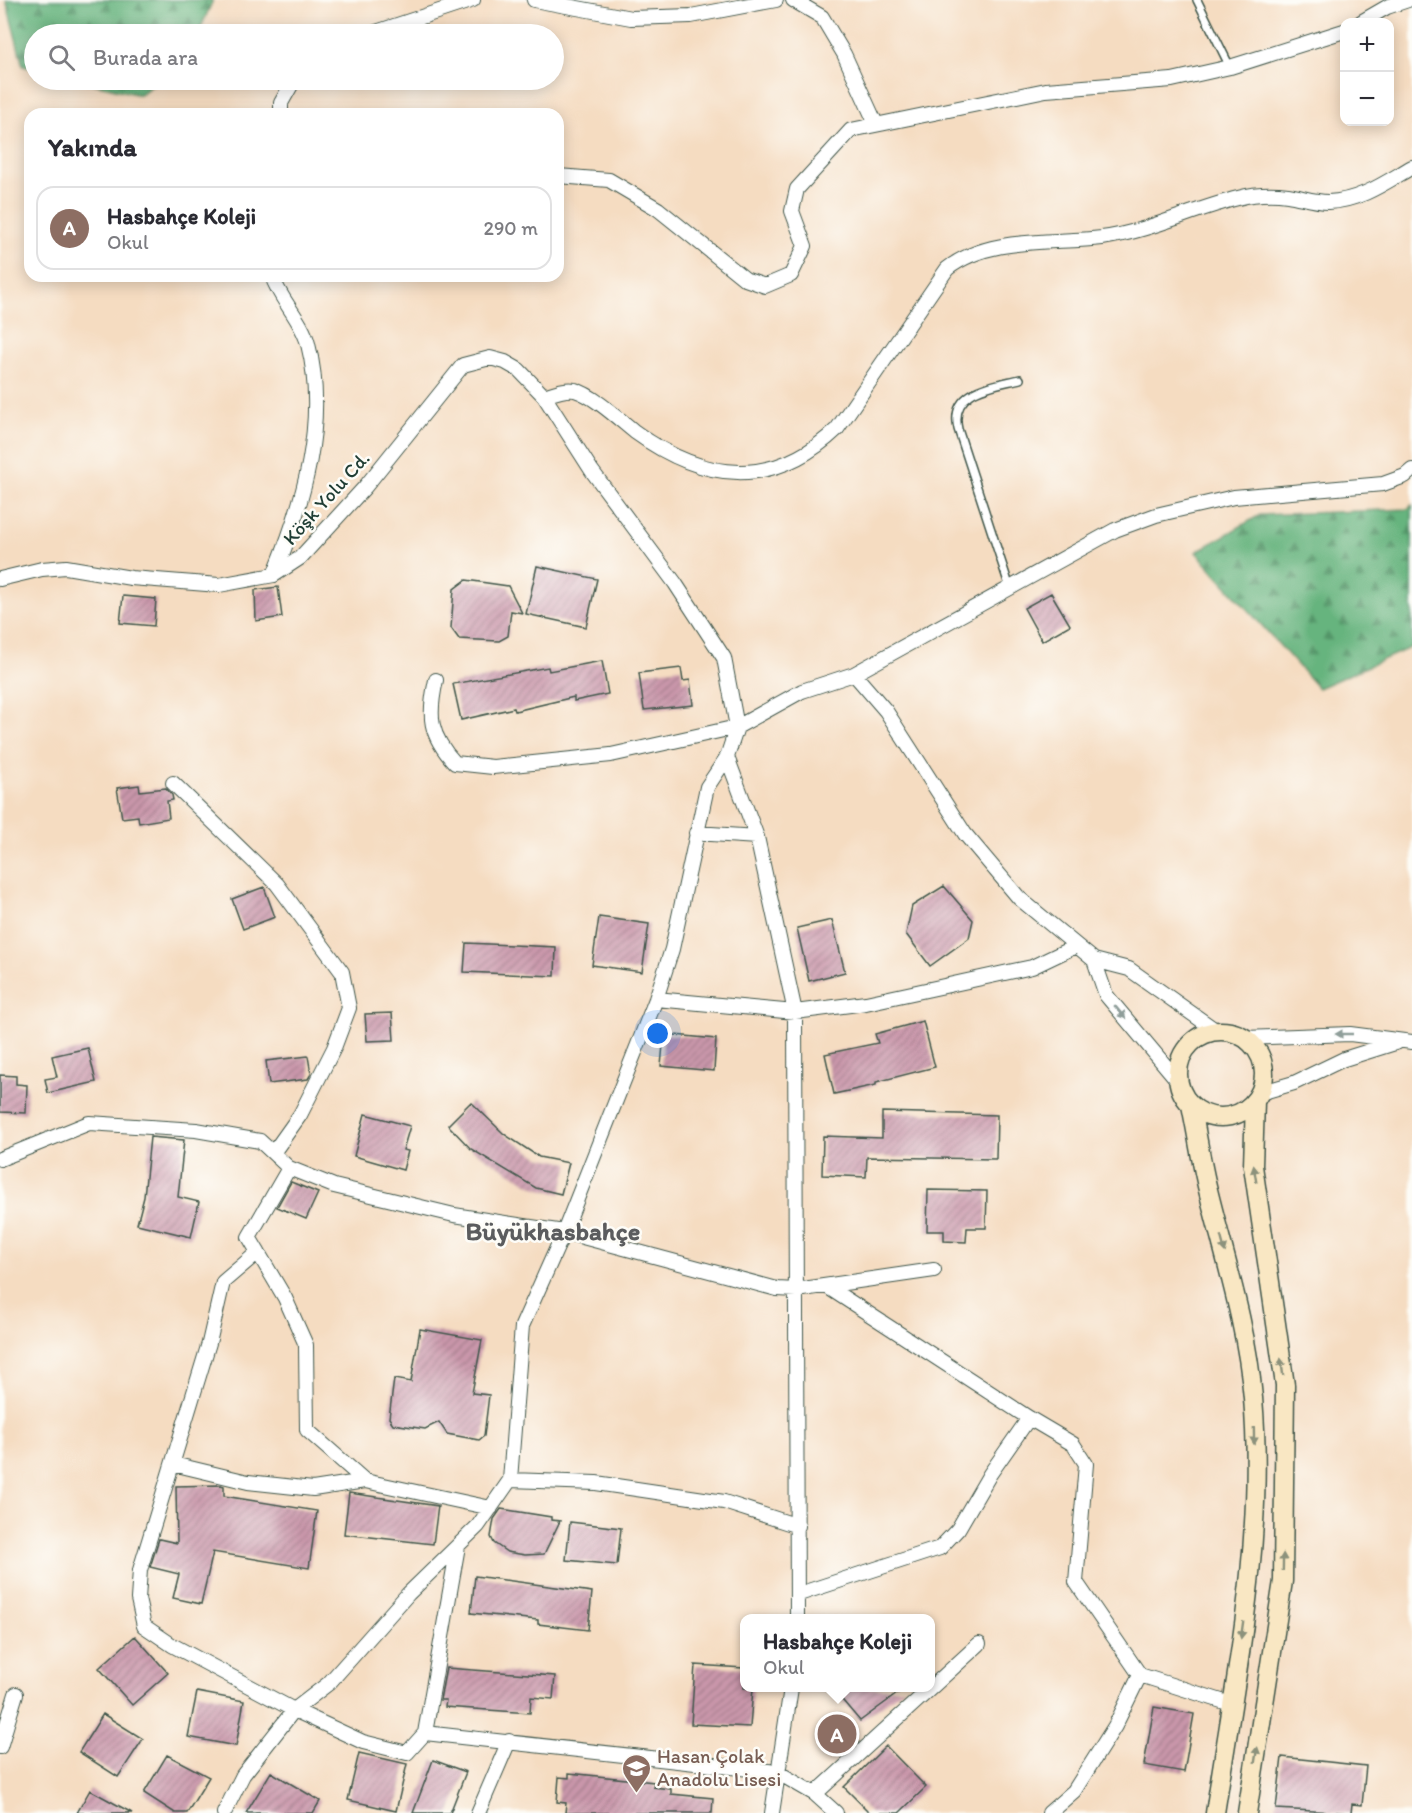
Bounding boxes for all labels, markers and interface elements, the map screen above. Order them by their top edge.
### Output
map controls [1340,18,1394,126]
button: + [1340,18,1394,72]
search box [24,24,564,90]
icon: search [45,41,78,74]
text: Burada ara [93,44,198,71]
button: − [1340,72,1394,126]
text: Yakında [48,131,137,163]
text: Hasbahçe Koleji [107,203,256,230]
text: A [63,216,76,240]
text: 290 m [483,216,538,240]
text: Okul [107,230,149,254]
street label: Köşk Yolu Cd. [278,446,374,550]
one-way arrow [1113,1004,1126,1019]
your location [643,1019,672,1048]
one-way arrow [1335,1029,1354,1039]
one-way arrow [1250,1165,1259,1184]
district label: Büyükhasbahçe [466,1215,640,1247]
one-way arrow [1219,1235,1228,1253]
one-way arrow [1278,1358,1287,1377]
one-way arrow [1249,1426,1259,1445]
one-way arrow [1278,1553,1288,1572]
popup [740,1614,935,1692]
one-way arrow [1238,1621,1247,1640]
text: Hasbahçe Koleji [763,1628,912,1655]
text: Okul [763,1655,804,1679]
pin: A [818,1712,856,1756]
place label: Hasan Çolak Anadolu Lisesi [657,1744,781,1791]
one-way arrow [1251,1746,1260,1765]
school or university icon: Hasan Çolak Anadolu Lisesi [620,1752,652,1794]

